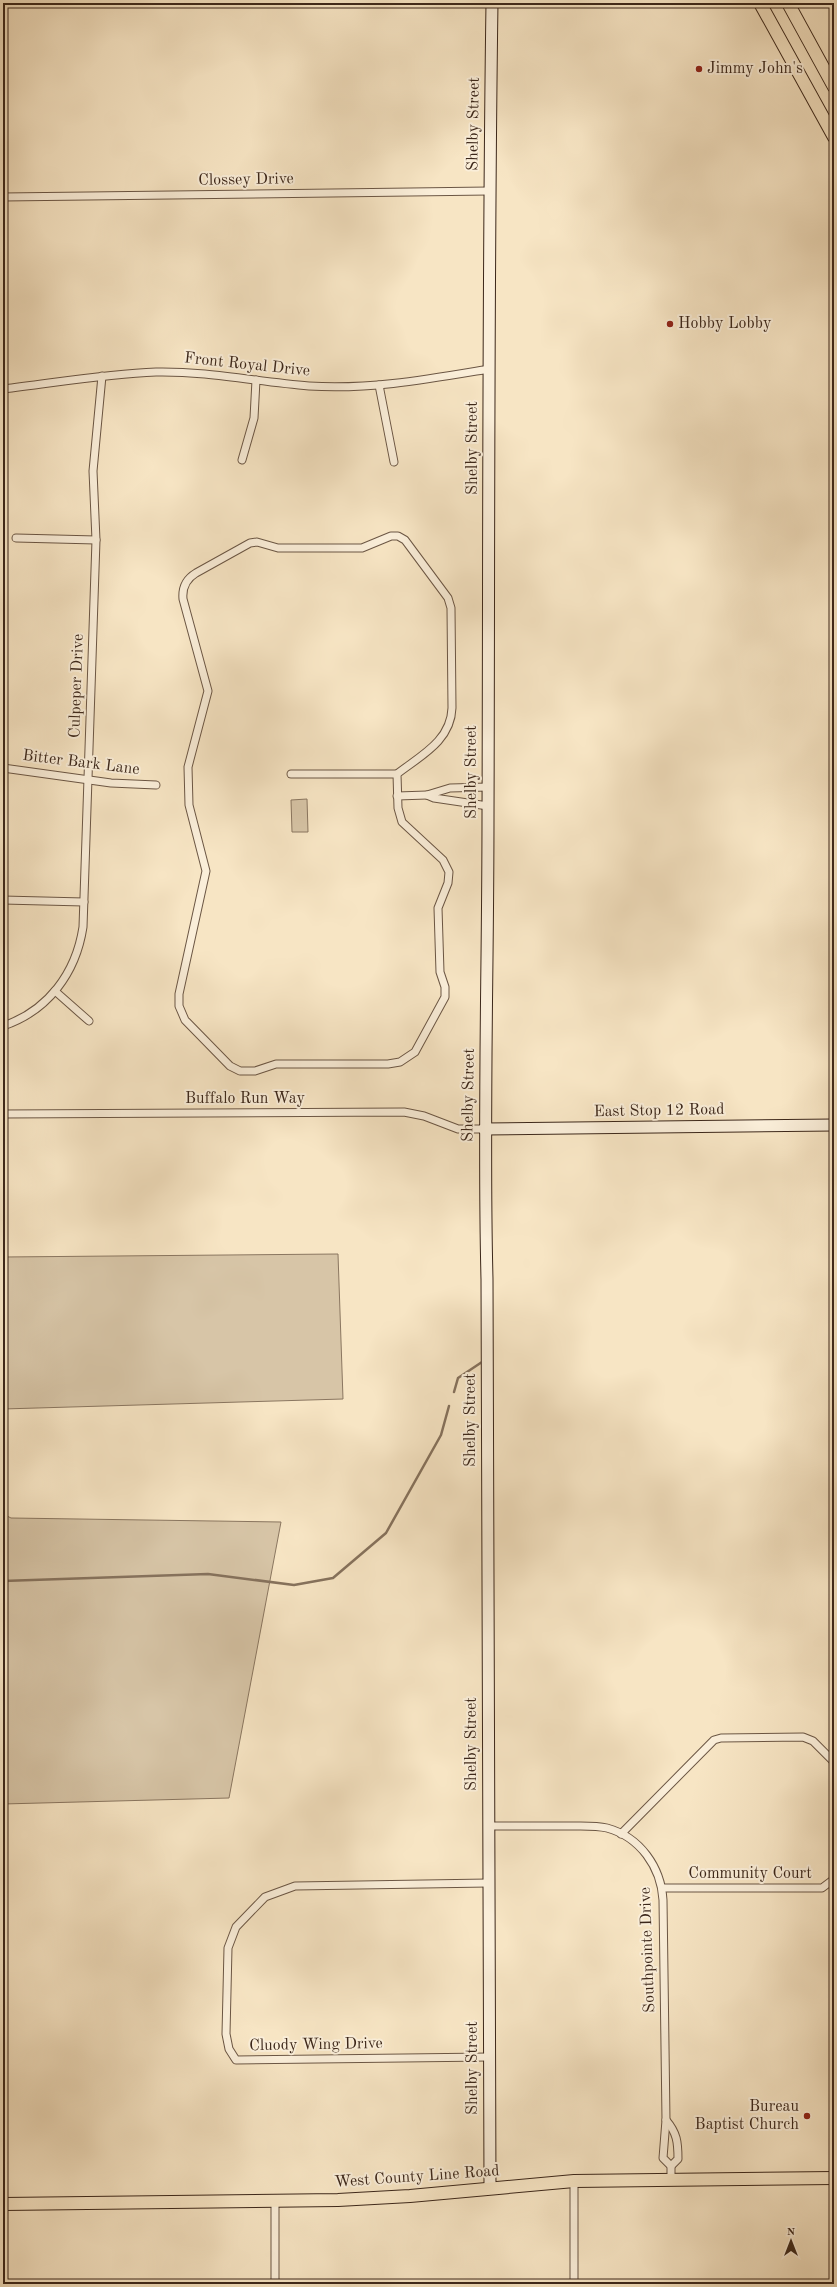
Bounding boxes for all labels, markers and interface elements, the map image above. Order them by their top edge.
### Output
place label: Jimmy John's [707,61,803,77]
marker: Jimmy John's [694,64,704,74]
street label: Shelby Street [465,77,483,171]
street label: Clossey Drive [198,171,294,189]
place label: Hobby Lobby [678,316,772,332]
marker: Hobby Lobby [665,319,675,329]
street label: Front Royal Drive [183,350,311,380]
street label: Shelby Street [465,401,481,495]
street label: Culpeper Drive [67,634,87,738]
street label: Shelby Street [464,725,480,819]
street label: Bitter Bark Lane [22,748,140,778]
street label: Shelby Street [460,1048,478,1142]
street label: Buffalo Run Way [185,1091,305,1107]
street label: East Stop 12 Road [593,1102,725,1120]
street label: Shelby Street [463,1373,479,1467]
street label: Shelby Street [464,1697,480,1791]
street label: Community Court [688,1866,812,1882]
street label: Southpointe Drive [638,1887,658,2013]
street label: Shelby Street [465,2021,481,2115]
street label: Cluody Wing Drive [249,2036,383,2054]
place label: Bureau Baptist Church [695,2099,799,2133]
marker: Bureau Baptist Church [802,2111,812,2121]
street label: West County Line Road [334,2163,500,2191]
north arrow [771,2221,811,2261]
text: N [787,2227,796,2238]

